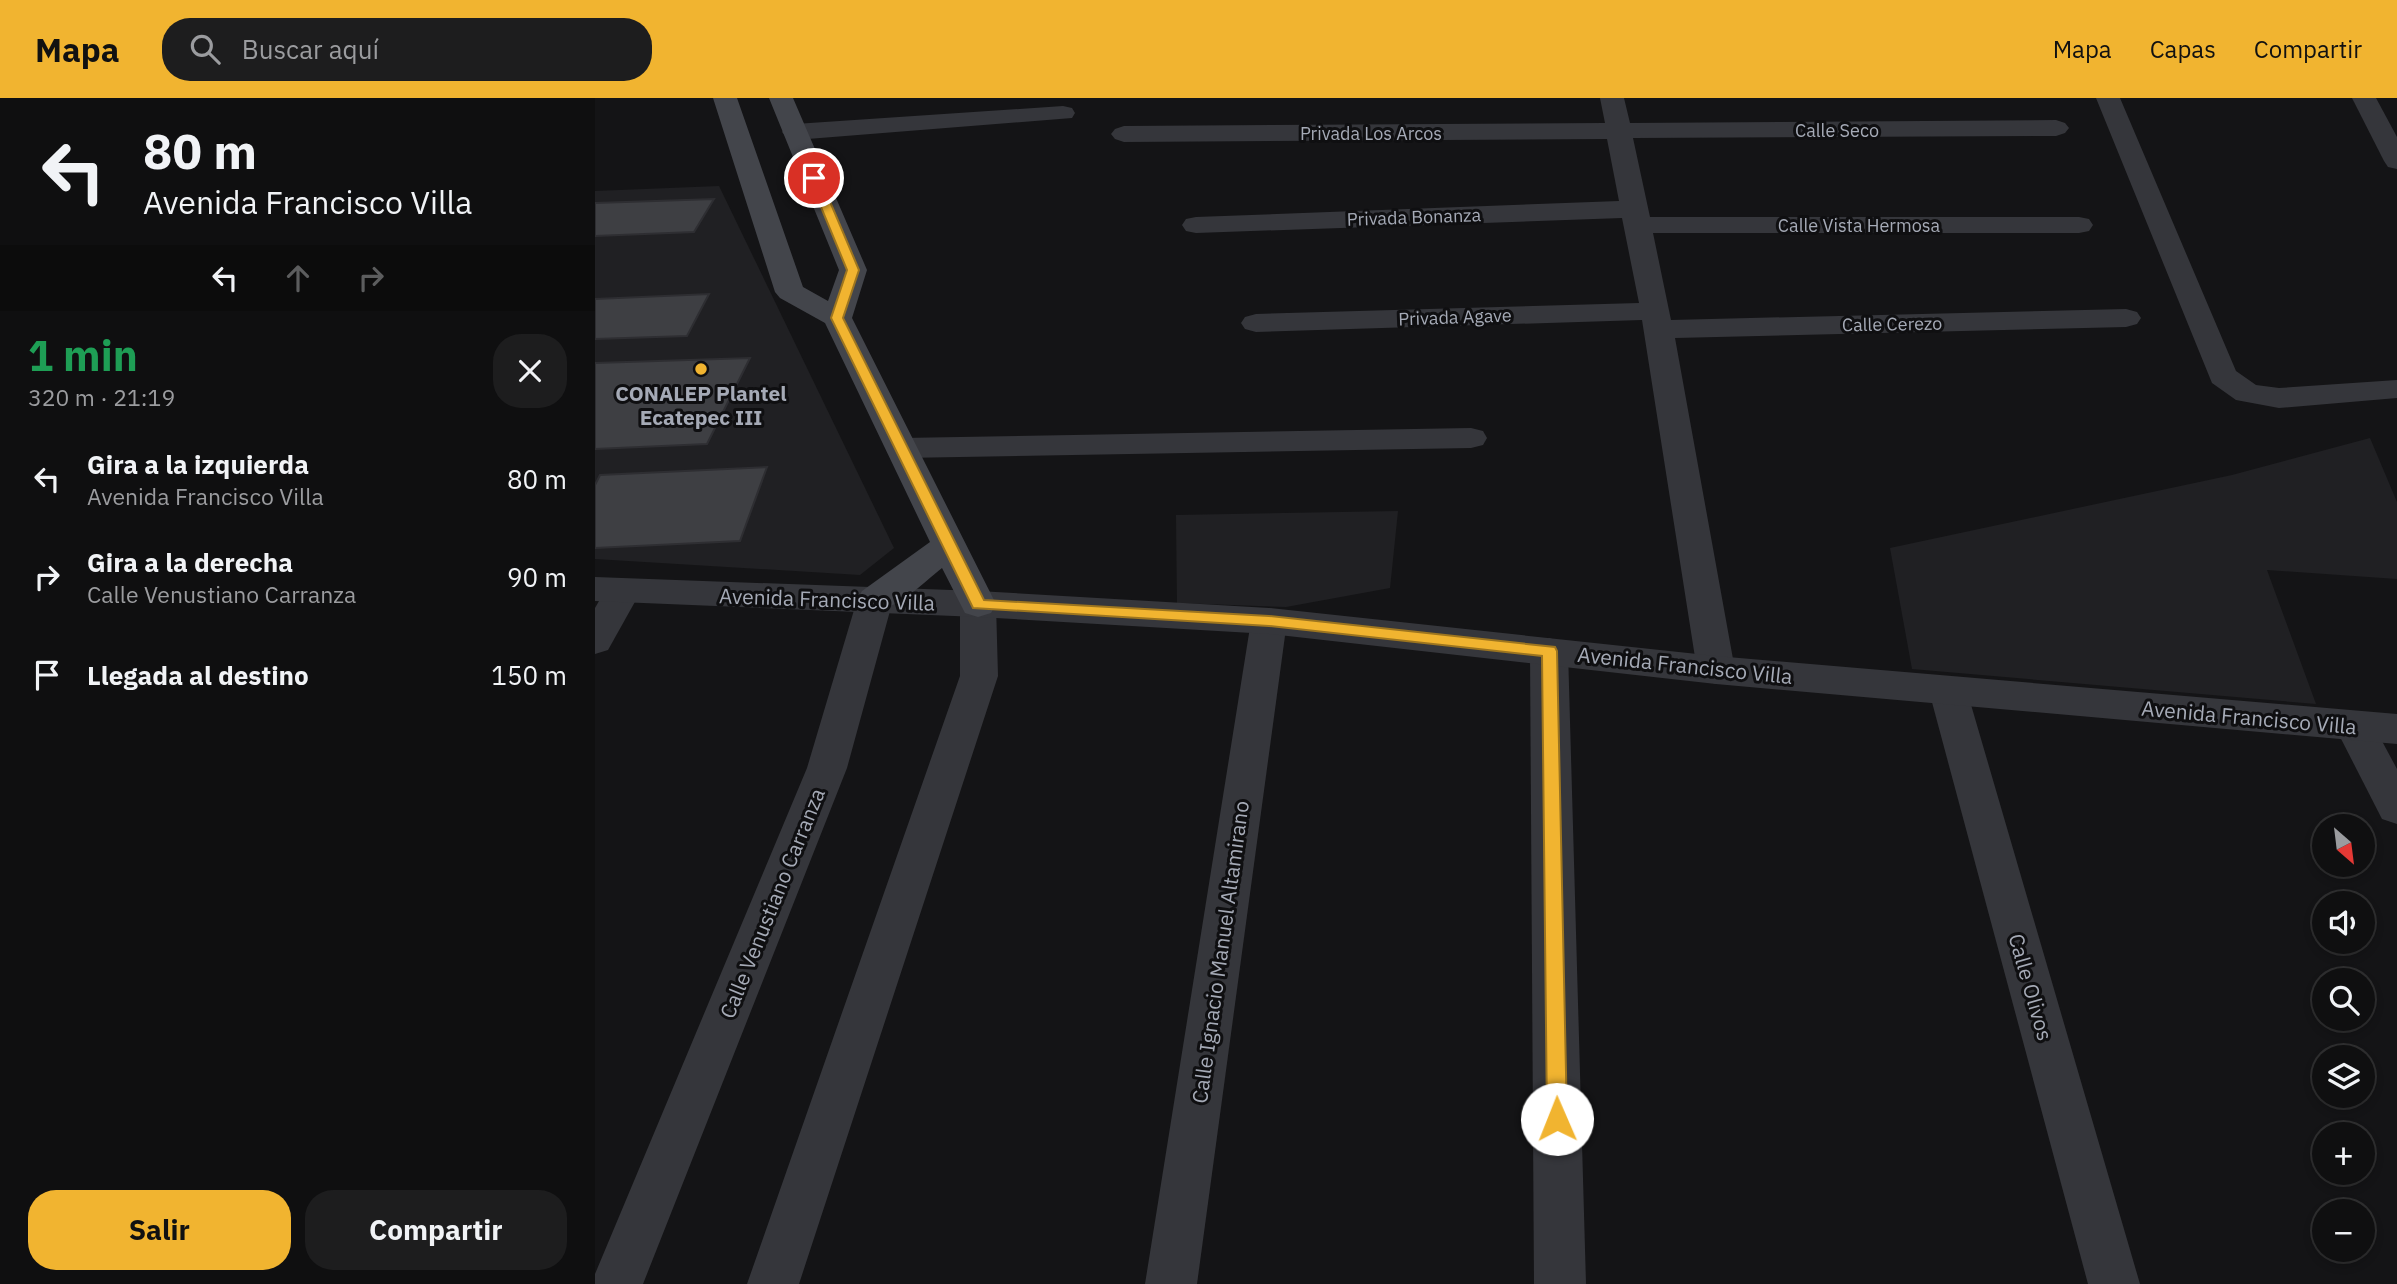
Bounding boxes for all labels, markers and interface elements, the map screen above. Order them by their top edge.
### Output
search box [162,18,652,81]
text: Mapa [35,28,120,71]
icon: search [186,30,224,68]
text: Buscar aquí [242,32,379,66]
text: Mapa [2053,33,2112,65]
text: Capas [2150,33,2216,65]
text: Compartir [2254,33,2362,65]
text: 80 m [143,119,257,182]
street label: Calle Seco [1795,119,1879,142]
street label: Privada Los Arcos [1300,122,1442,145]
icon: left [28,126,119,217]
pin [784,148,844,208]
icon: arrive [795,159,833,197]
text: Avenida Francisco Villa [143,181,472,223]
street label: Privada Bonanza [1346,203,1482,231]
street label: Calle Vista Hermosa [1778,214,1941,237]
icon: left [206,259,244,297]
icon: ahead [279,259,317,297]
icon: right [352,259,390,297]
street label: Privada Agave [1398,304,1512,330]
street label: Calle Cerezo [1842,312,1942,336]
text: 1 min [28,328,138,383]
button: close [493,334,567,408]
marker: CONALEP Plantel Ecatepec III [693,361,709,377]
place label: CONALEP Plantel Ecatepec III [615,379,787,431]
text: 320 m · 21:19 [28,382,175,412]
text: Gira a la izquierda [87,447,309,481]
icon: left [28,460,66,498]
text: 80 m [507,462,567,496]
text: Avenida Francisco Villa [87,481,324,511]
text: Gira a la derecha [87,545,293,579]
icon: right [28,558,66,596]
text: 90 m [507,560,567,594]
text: Calle Venustiano Carranza [87,579,356,609]
street label: Avenida Francisco Villa [719,581,935,617]
street label: Avenida Francisco Villa [1576,640,1794,690]
icon: arrive [28,656,66,694]
text: Llegada al destino [87,658,309,692]
text: 150 m [491,658,567,692]
street label: Avenida Francisco Villa [2140,694,2358,740]
street label: Calle Venustiano Carranza [713,784,831,1022]
street label: Calle Ignacio Manuel Altamirano [1185,799,1255,1105]
north arrow [2312,814,2375,877]
map controls [2312,814,2375,1262]
button: sound [2312,891,2375,954]
street label: Calle Olivos [2002,930,2060,1044]
button: search [2312,968,2375,1031]
button: layers [2312,1045,2375,1108]
position arrow [1520,1082,1594,1156]
button: + [2312,1122,2375,1185]
button: Salir [28,1190,291,1270]
button: Compartir [305,1190,567,1270]
button: − [2312,1199,2375,1262]

